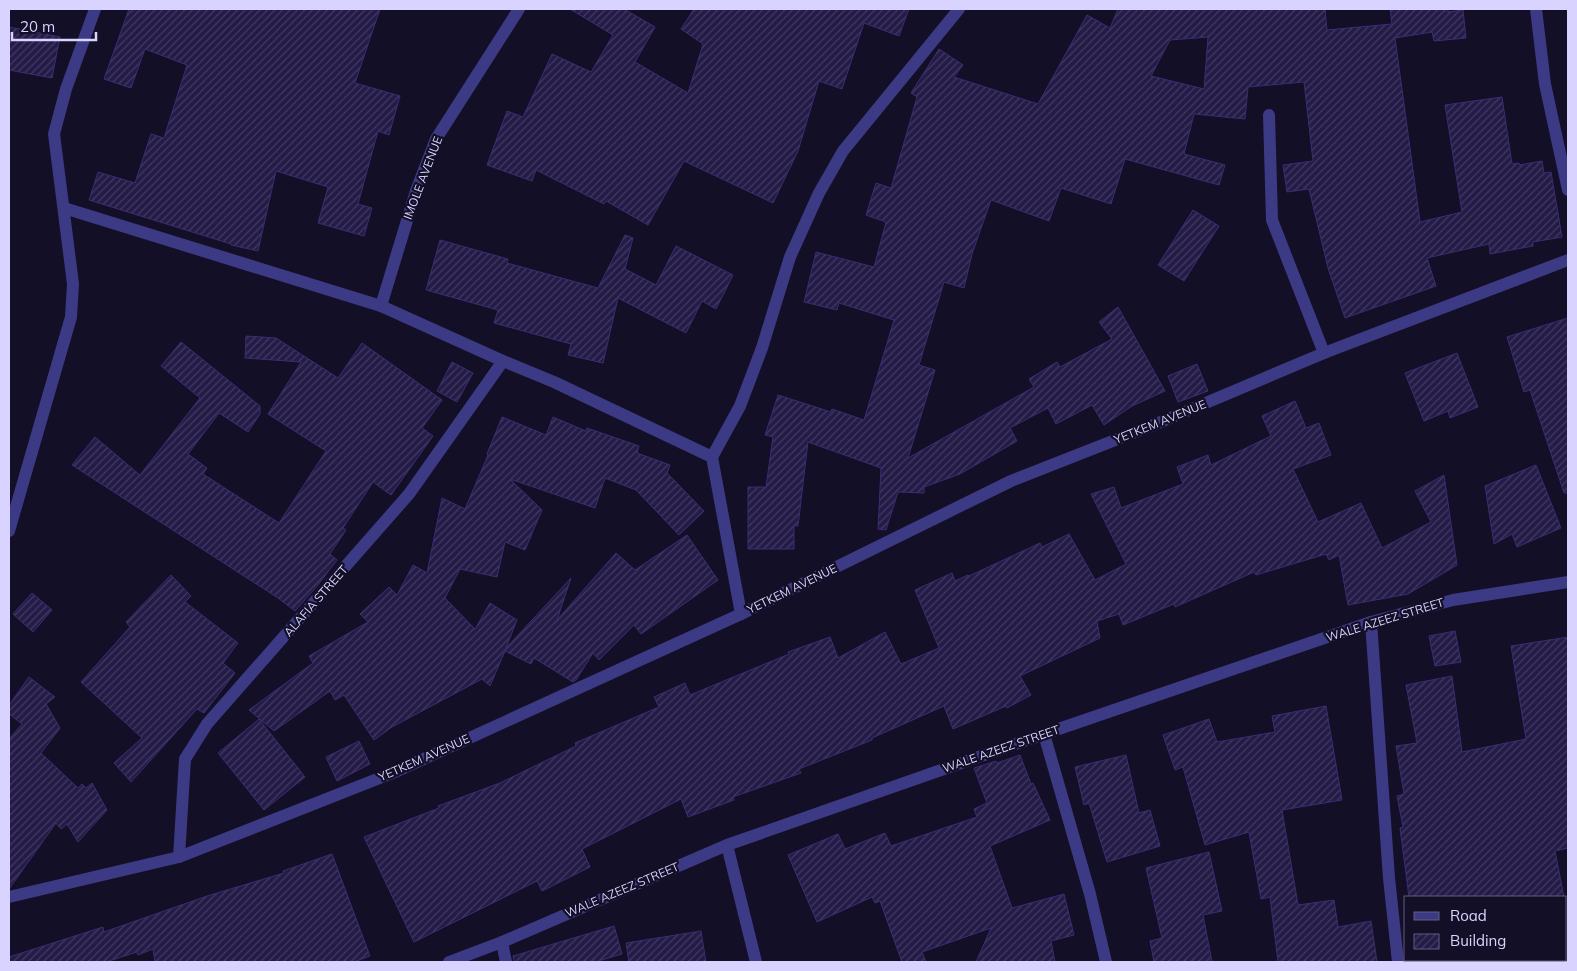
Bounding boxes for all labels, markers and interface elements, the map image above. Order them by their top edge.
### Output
scale bar [12,10,96,42]
text: 20 m [20,17,55,36]
street label: IMOLE AVENUE [400,134,445,221]
street label: YETKEM AVENUE [1111,396,1208,447]
street label: YETKEM AVENUE [744,560,839,617]
street label: ALAFIA STREET [281,561,351,639]
street label: WALE AZEEZ STREET [1324,594,1446,645]
street label: WALE AZEEZ STREET [940,721,1062,776]
street label: YETKEM AVENUE [375,731,472,785]
street label: WALE AZEEZ STREET [562,858,682,920]
legend [1404,896,1567,961]
text: Road [1450,906,1487,925]
text: Building [1450,931,1506,950]

